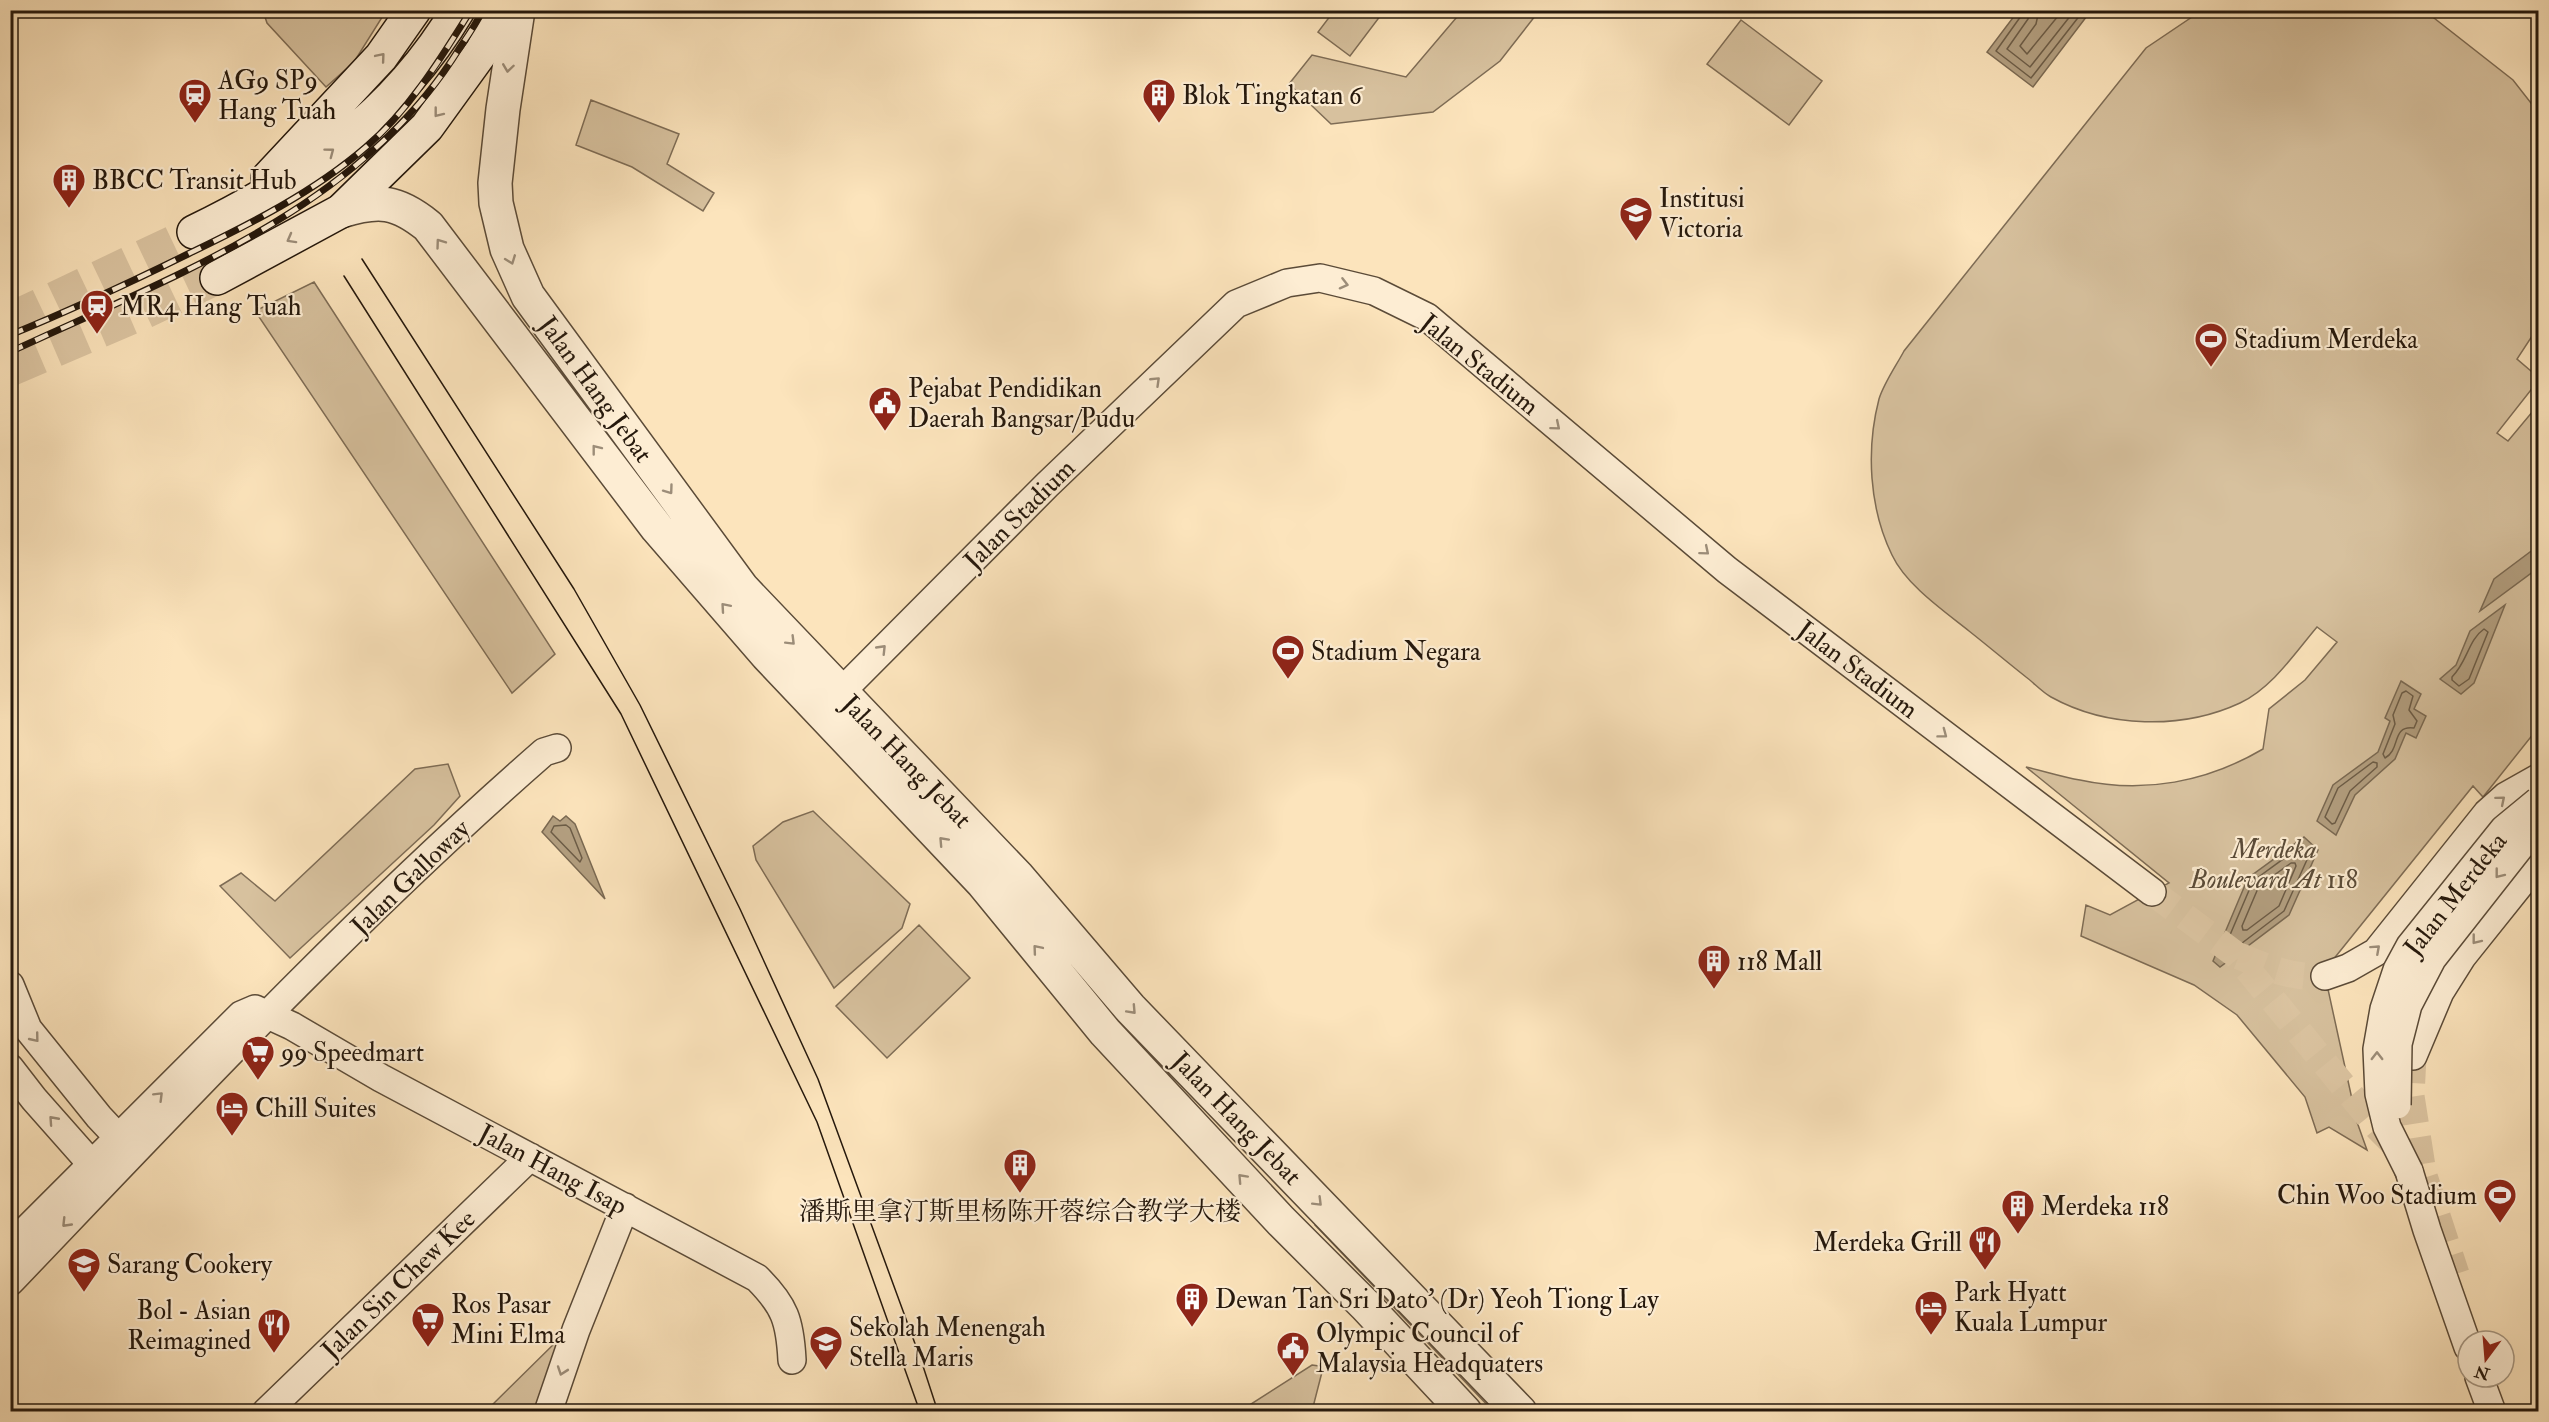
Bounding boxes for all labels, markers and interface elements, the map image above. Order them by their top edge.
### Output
one-way arrow [373,52,384,63]
one-way arrow [502,64,515,73]
place label: AG9 SP9 Hang Tuah [217,65,336,127]
station icon: AG9 SP9 Hang Tuah [177,77,213,124]
building icon: Blok Tingkatan 6 [1141,77,1177,124]
place label: Blok Tingkatan 6 [1182,80,1364,112]
one-way arrow [434,106,445,117]
one-way arrow [324,149,335,160]
building icon: BBCC Transit Hub [51,162,87,209]
place label: BBCC Transit Hub [92,165,297,197]
place label: Institusi Victoria [1659,183,1745,245]
school or university icon: Institusi Victoria [1618,195,1654,242]
one-way arrow [287,232,297,243]
one-way arrow [436,238,447,249]
one-way arrow [504,254,516,265]
one-way arrow [1339,277,1349,290]
station icon: MR4 Hang Tuah [79,288,115,335]
place label: MR4 Hang Tuah [120,291,302,323]
street label: Jalan Stadium [1413,306,1545,422]
street label: Jalan Hang Jebat [531,309,659,469]
sports icon: Stadium Merdeka [2193,321,2229,368]
place label: Stadium Merdeka [2234,324,2418,356]
place label: Pejabat Pendidikan Daerah Bangsar/Pudu [908,373,1135,435]
one-way arrow [1149,377,1160,388]
public building icon: Pejabat Pendidikan Daerah Bangsar/Pudu [867,385,903,432]
one-way arrow [1549,419,1560,430]
one-way arrow [592,444,603,455]
street label: Jalan Stadium [957,453,1082,578]
one-way arrow [661,483,672,494]
one-way arrow [1698,544,1709,555]
one-way arrow [721,603,732,614]
street label: Jalan Stadium [1790,613,1924,726]
one-way arrow [784,633,795,644]
sports icon: Stadium Negara [1270,633,1306,680]
place label: Stadium Negara [1311,636,1481,668]
one-way arrow [875,646,886,656]
street label: Jalan Hang Jebat [834,688,978,835]
one-way arrow [1937,726,1948,737]
one-way arrow [2494,797,2505,808]
street label: Jalan Galloway [344,813,477,943]
street label: Jalan Merdeka [2397,826,2514,964]
park label: Merdeka Boulevard At 118 [2188,834,2358,896]
one-way arrow [940,837,951,848]
one-way arrow [2495,867,2506,878]
one-way arrow [2472,934,2483,945]
building icon: 118 Mall [1696,943,1732,990]
one-way arrow [1033,945,1044,956]
one-way arrow [2370,945,2380,956]
place label: 118 Mall [1737,946,1823,978]
one-way arrow [1125,1003,1136,1014]
one-way arrow [27,1031,38,1042]
supermarket icon: 99 Speedmart [240,1034,276,1081]
place label: 99 Speedmart [279,1037,424,1070]
street label: Jalan Hang Jebat [1164,1045,1308,1192]
one-way arrow [2371,1052,2384,1061]
hotel icon: Chill Suites [214,1090,250,1137]
one-way arrow [152,1093,163,1104]
place label: Chill Suites [255,1093,376,1125]
one-way arrow [49,1116,60,1127]
street label: Jalan Hang Isap [471,1117,632,1223]
building icon: 潘斯里拿汀斯里杨陈开蓉综合教学大楼 [1002,1147,1038,1194]
one-way arrow [1238,1174,1249,1185]
sports icon: Chin Woo Stadium [2482,1177,2518,1224]
place label: Chin Woo Stadium [2277,1180,2477,1212]
building icon: Merdeka 118 [2000,1188,2036,1235]
place label: Merdeka 118 [2041,1191,2169,1223]
one-way arrow [1311,1194,1322,1205]
place label: 潘斯里拿汀斯里杨陈开蓉综合教学大楼 [799,1196,1241,1228]
street label: Jalan Sin Chew Kee [314,1203,482,1367]
one-way arrow [62,1217,73,1227]
restaurant icon: Merdeka Grill [1967,1224,2003,1271]
place label: Merdeka Grill [1813,1227,1962,1259]
school or university icon: Sarang Cookery [66,1246,102,1293]
place label: Sarang Cookery [107,1249,273,1281]
place label: Park Hyatt Kuala Lumpur [1954,1277,2108,1340]
building icon: Dewan Tan Sri Dato' (Dr) Yeoh Tiong Lay [1174,1281,1210,1328]
place label: Dewan Tan Sri Dato' (Dr) Yeoh Tiong Lay [1215,1284,1659,1316]
place label: Ros Pasar Mini Elma [451,1289,565,1351]
hotel icon: Park Hyatt Kuala Lumpur [1913,1289,1949,1336]
place label: Bol - Asian Reimagined [127,1295,251,1357]
supermarket icon: Ros Pasar Mini Elma [410,1301,446,1348]
restaurant icon: Bol - Asian Reimagined [256,1307,292,1354]
place label: Sekolah Menengah Stella Maris [849,1312,1046,1374]
place label: Olympic Council of Malaysia Headquaters [1316,1318,1543,1380]
school or university icon: Sekolah Menengah Stella Maris [808,1324,844,1371]
north arrow [2456,1329,2516,1389]
public building icon: Olympic Council of Malaysia Headquaters [1275,1330,1311,1377]
text: N [2472,1361,2493,1384]
one-way arrow [557,1365,569,1375]

